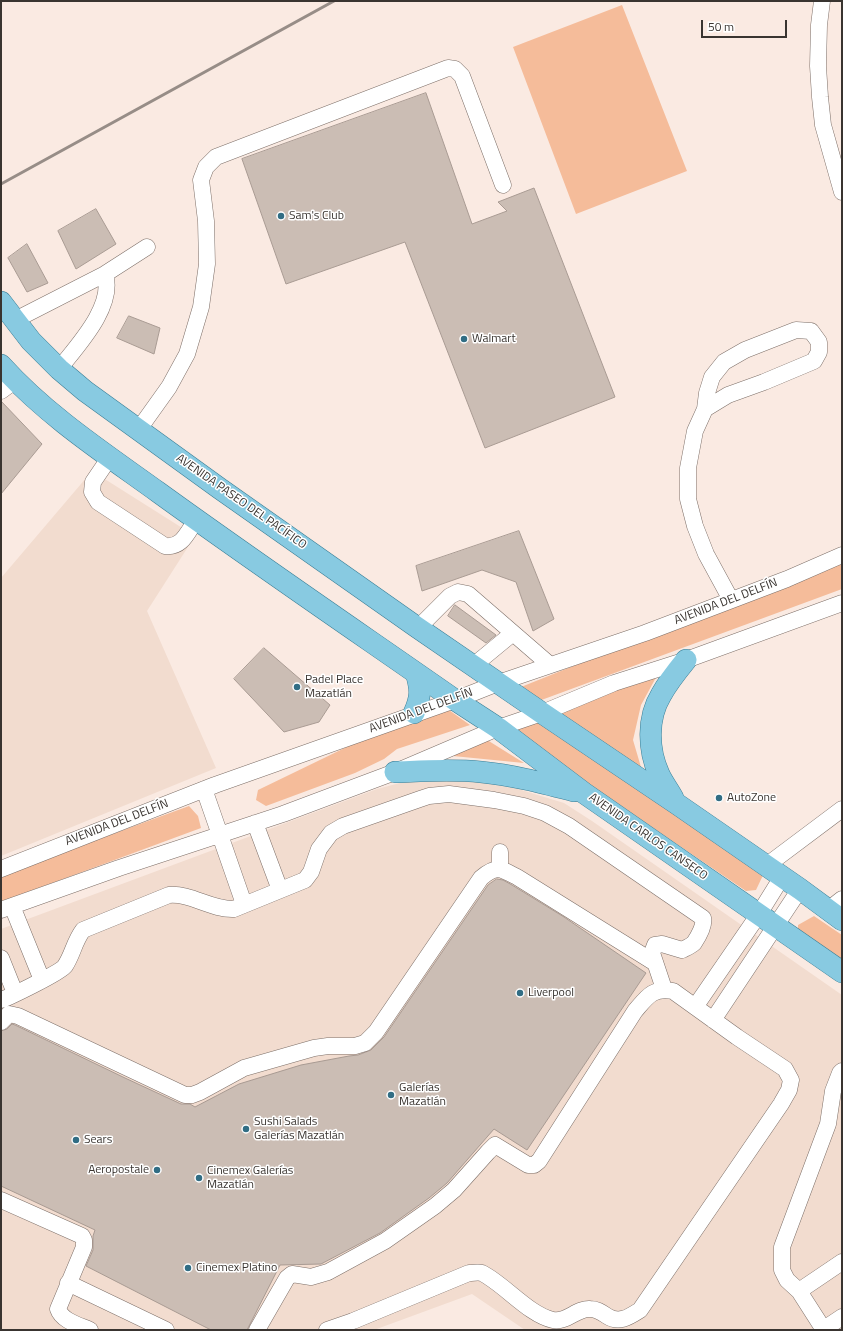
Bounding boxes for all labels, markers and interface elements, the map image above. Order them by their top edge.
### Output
scale bar [703,12,789,38]
text: 50 m [708,17,734,36]
place label: Sam's Club [289,209,344,223]
marker: Sam's Club [276,211,286,221]
place label: Walmart [472,332,516,346]
marker: Walmart [459,334,469,344]
street label: AVENIDA PASEO DEL PACÍFICO [173,451,309,553]
street label: AVENIDA DEL DELFÍN [672,576,780,628]
place label: Padel Place Mazatlán [305,673,363,701]
marker: Padel Place Mazatlán [292,682,302,692]
street label: AVENIDA DEL DELFÍN [367,686,475,736]
street label: AVENIDA CARLOS CANSECO [586,790,710,884]
place label: AutoZone [727,791,776,805]
marker: AutoZone [714,793,724,803]
street label: AVENIDA DEL DELFÍN [63,797,171,849]
place label: Liverpool [528,986,574,1000]
marker: Liverpool [515,988,525,998]
place label: Galerías Mazatlán [399,1081,446,1109]
marker: Galerías Mazatlán [386,1090,396,1100]
place label: Sushi Salads Galerías Mazatlán [254,1115,344,1143]
marker: Sushi Salads Galerías Mazatlán [241,1124,251,1134]
place label: Sears [84,1133,112,1147]
marker: Sears [71,1135,81,1145]
place label: Aeropostale [88,1163,149,1177]
place label: Cinemex Galerías Mazatlán [207,1164,293,1192]
marker: Aeropostale [152,1165,162,1175]
marker: Cinemex Galerías Mazatlán [194,1173,204,1183]
place label: Cinemex Platino [196,1261,277,1275]
marker: Cinemex Platino [183,1263,193,1273]

